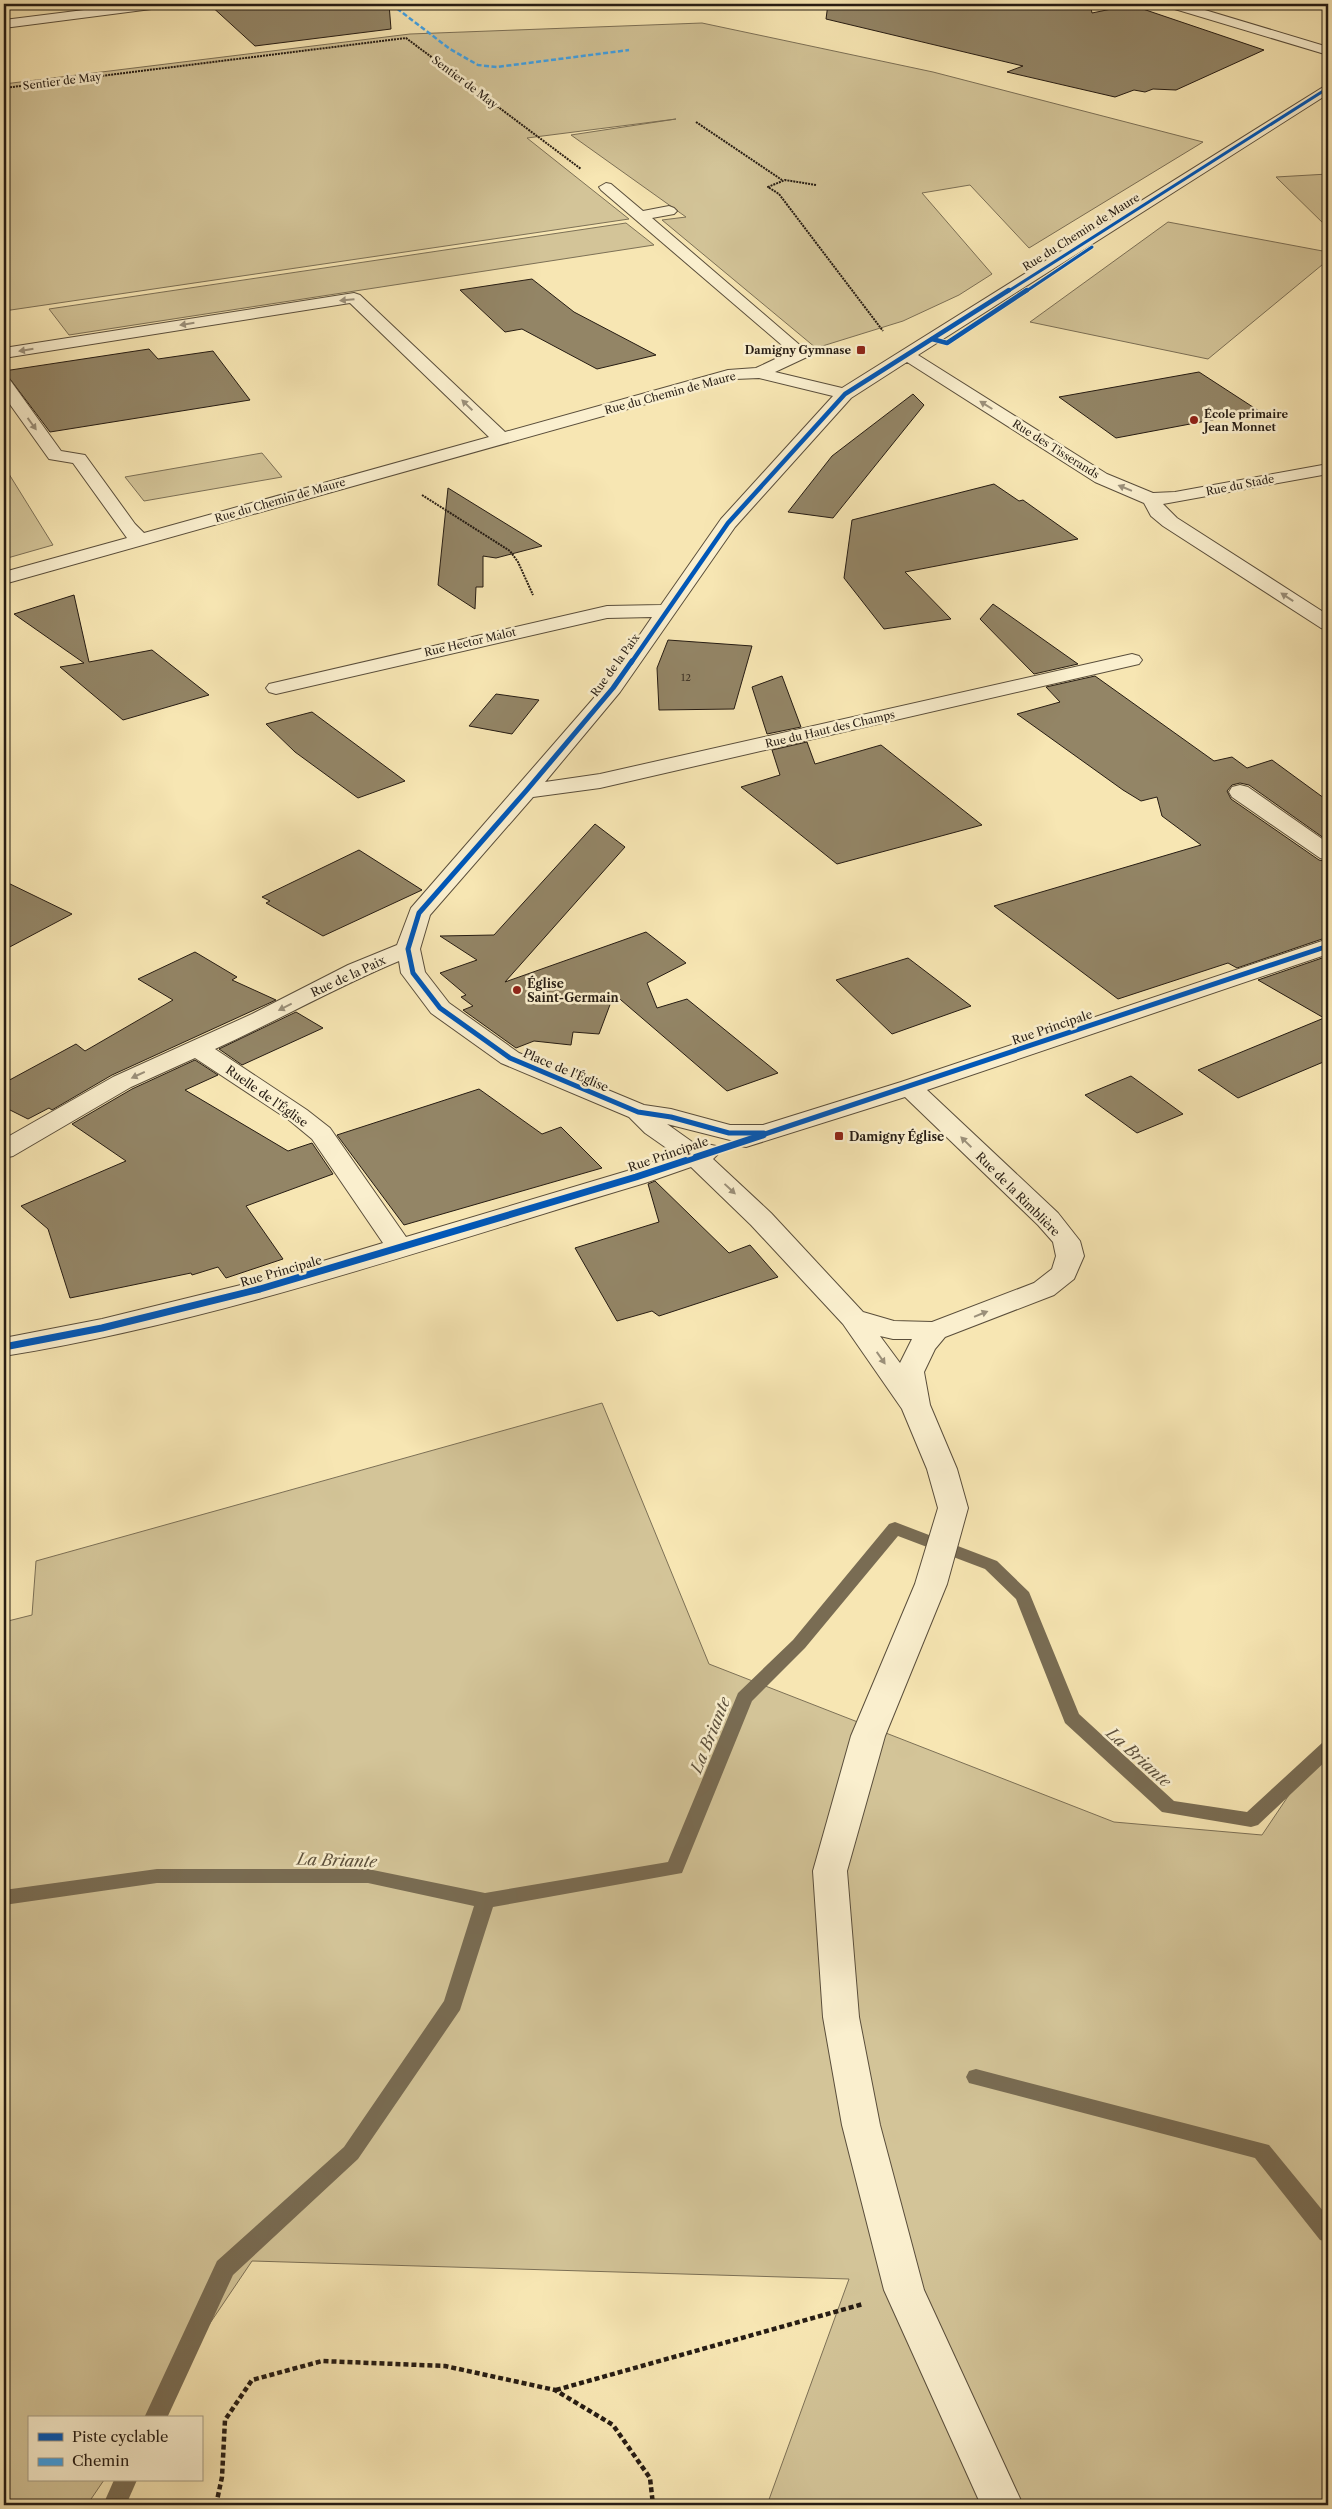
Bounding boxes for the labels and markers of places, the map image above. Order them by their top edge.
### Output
place label: Damigny Gymnase [745,343,851,357]
marker: Damigny Gymnase [855,344,867,356]
place label: École primaire Jean Monnet [1202,407,1288,434]
marker: École primaire Jean Monnet [1188,414,1200,426]
place label: Église Saint-Germain [527,975,620,1005]
marker: Église Saint-Germain [511,984,523,996]
place label: Damigny Église [849,1128,944,1144]
marker: Damigny Église [833,1130,845,1142]

